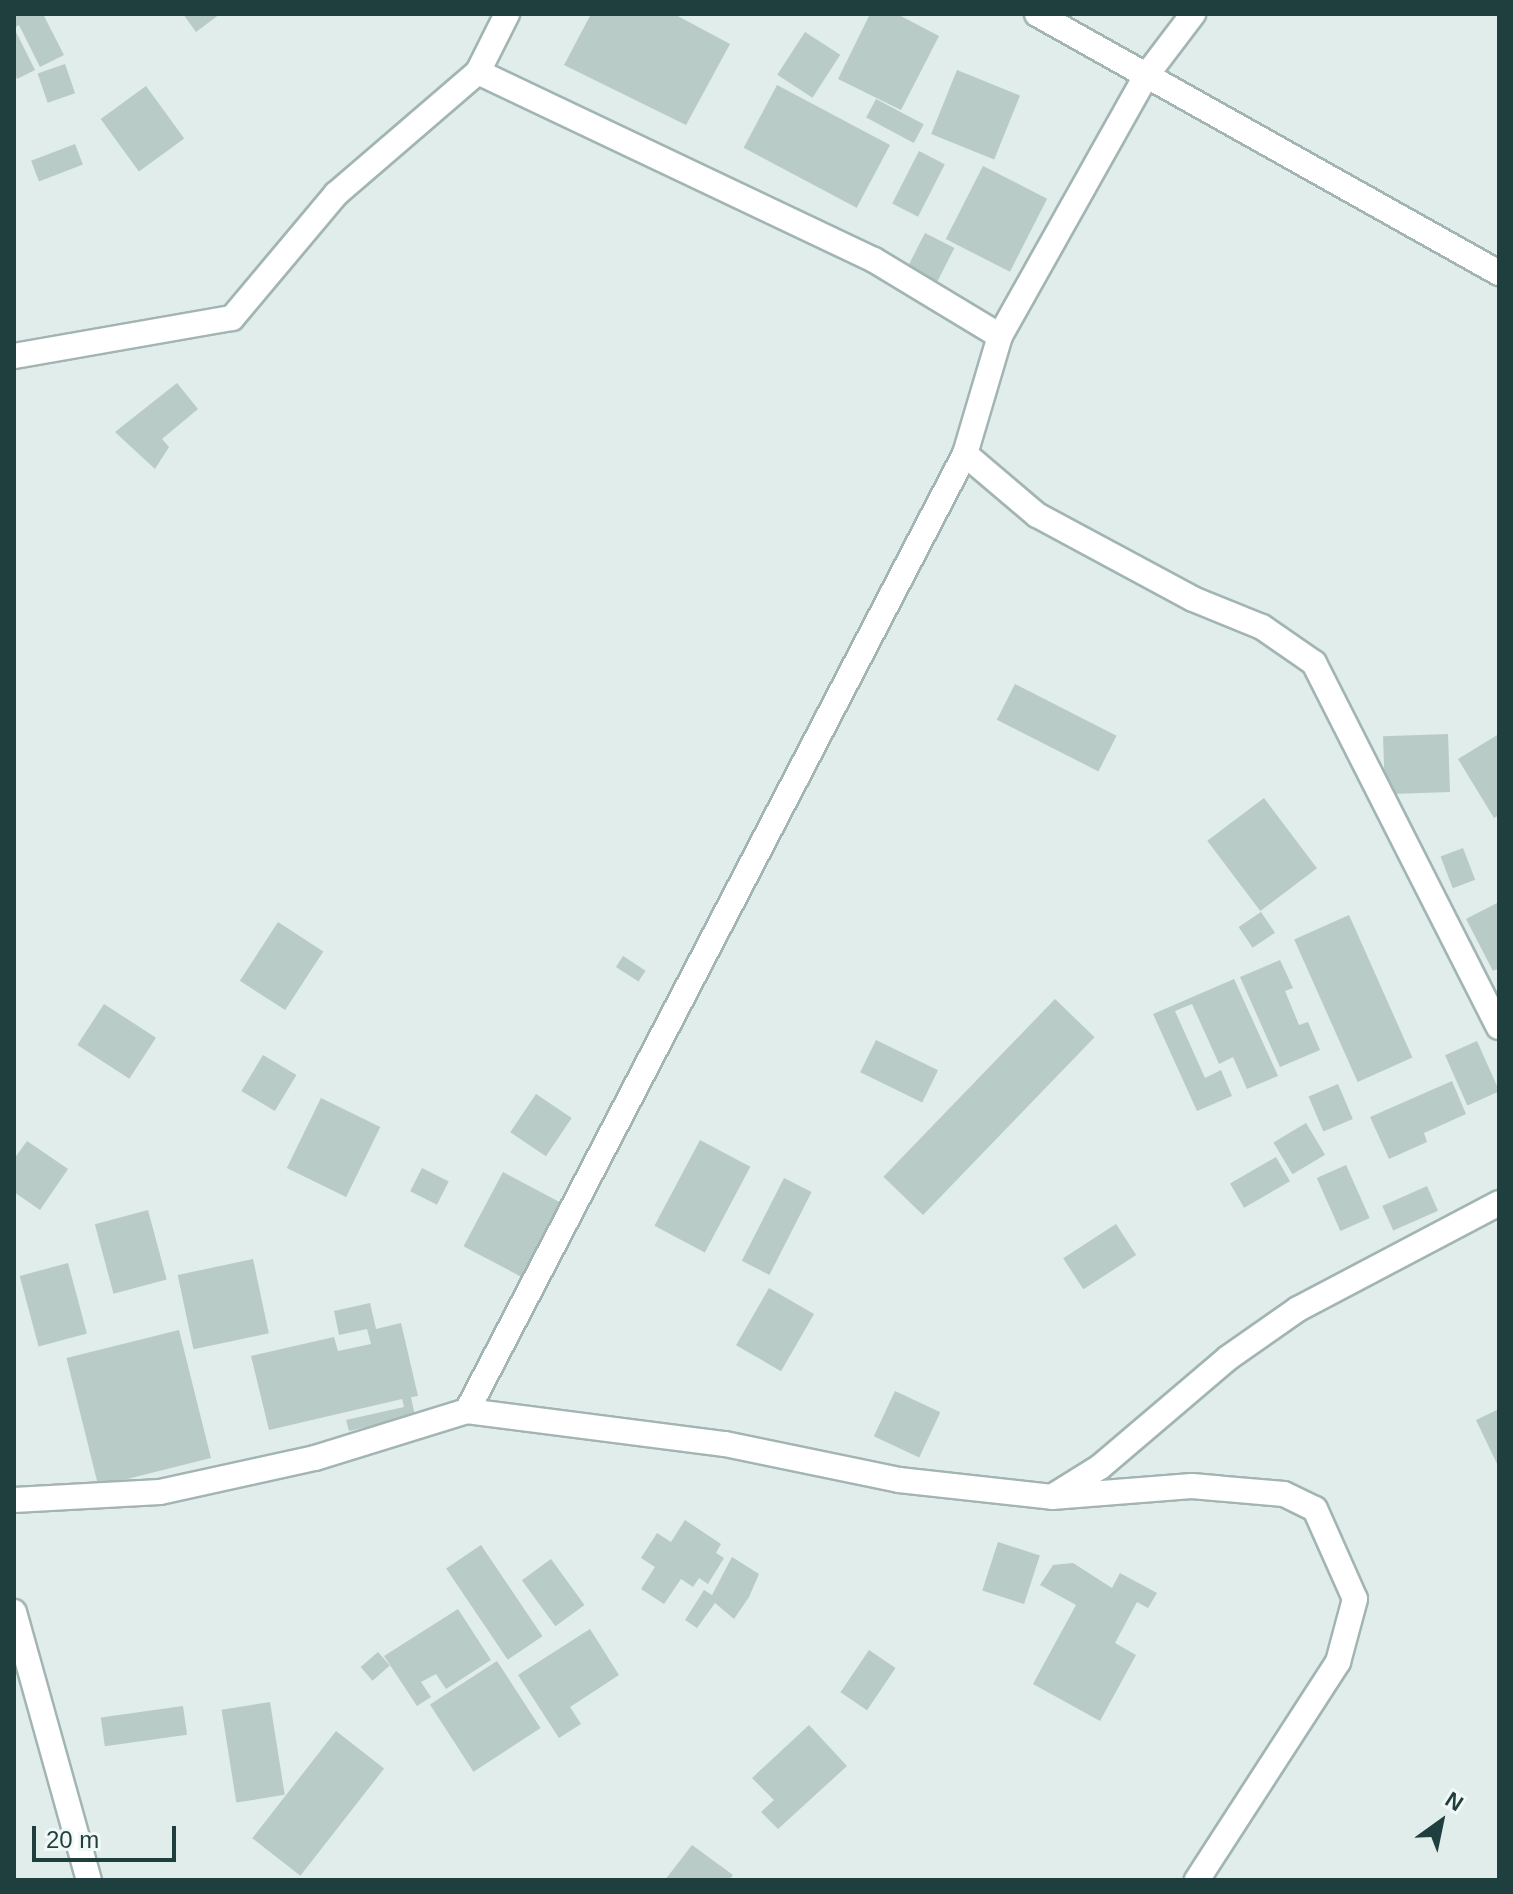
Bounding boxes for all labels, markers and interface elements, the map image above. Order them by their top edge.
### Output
north arrow [1401,1782,1481,1862]
text: N [1441,1787,1468,1816]
scale bar [36,1810,180,1860]
text: 20 m [46,1826,99,1853]

